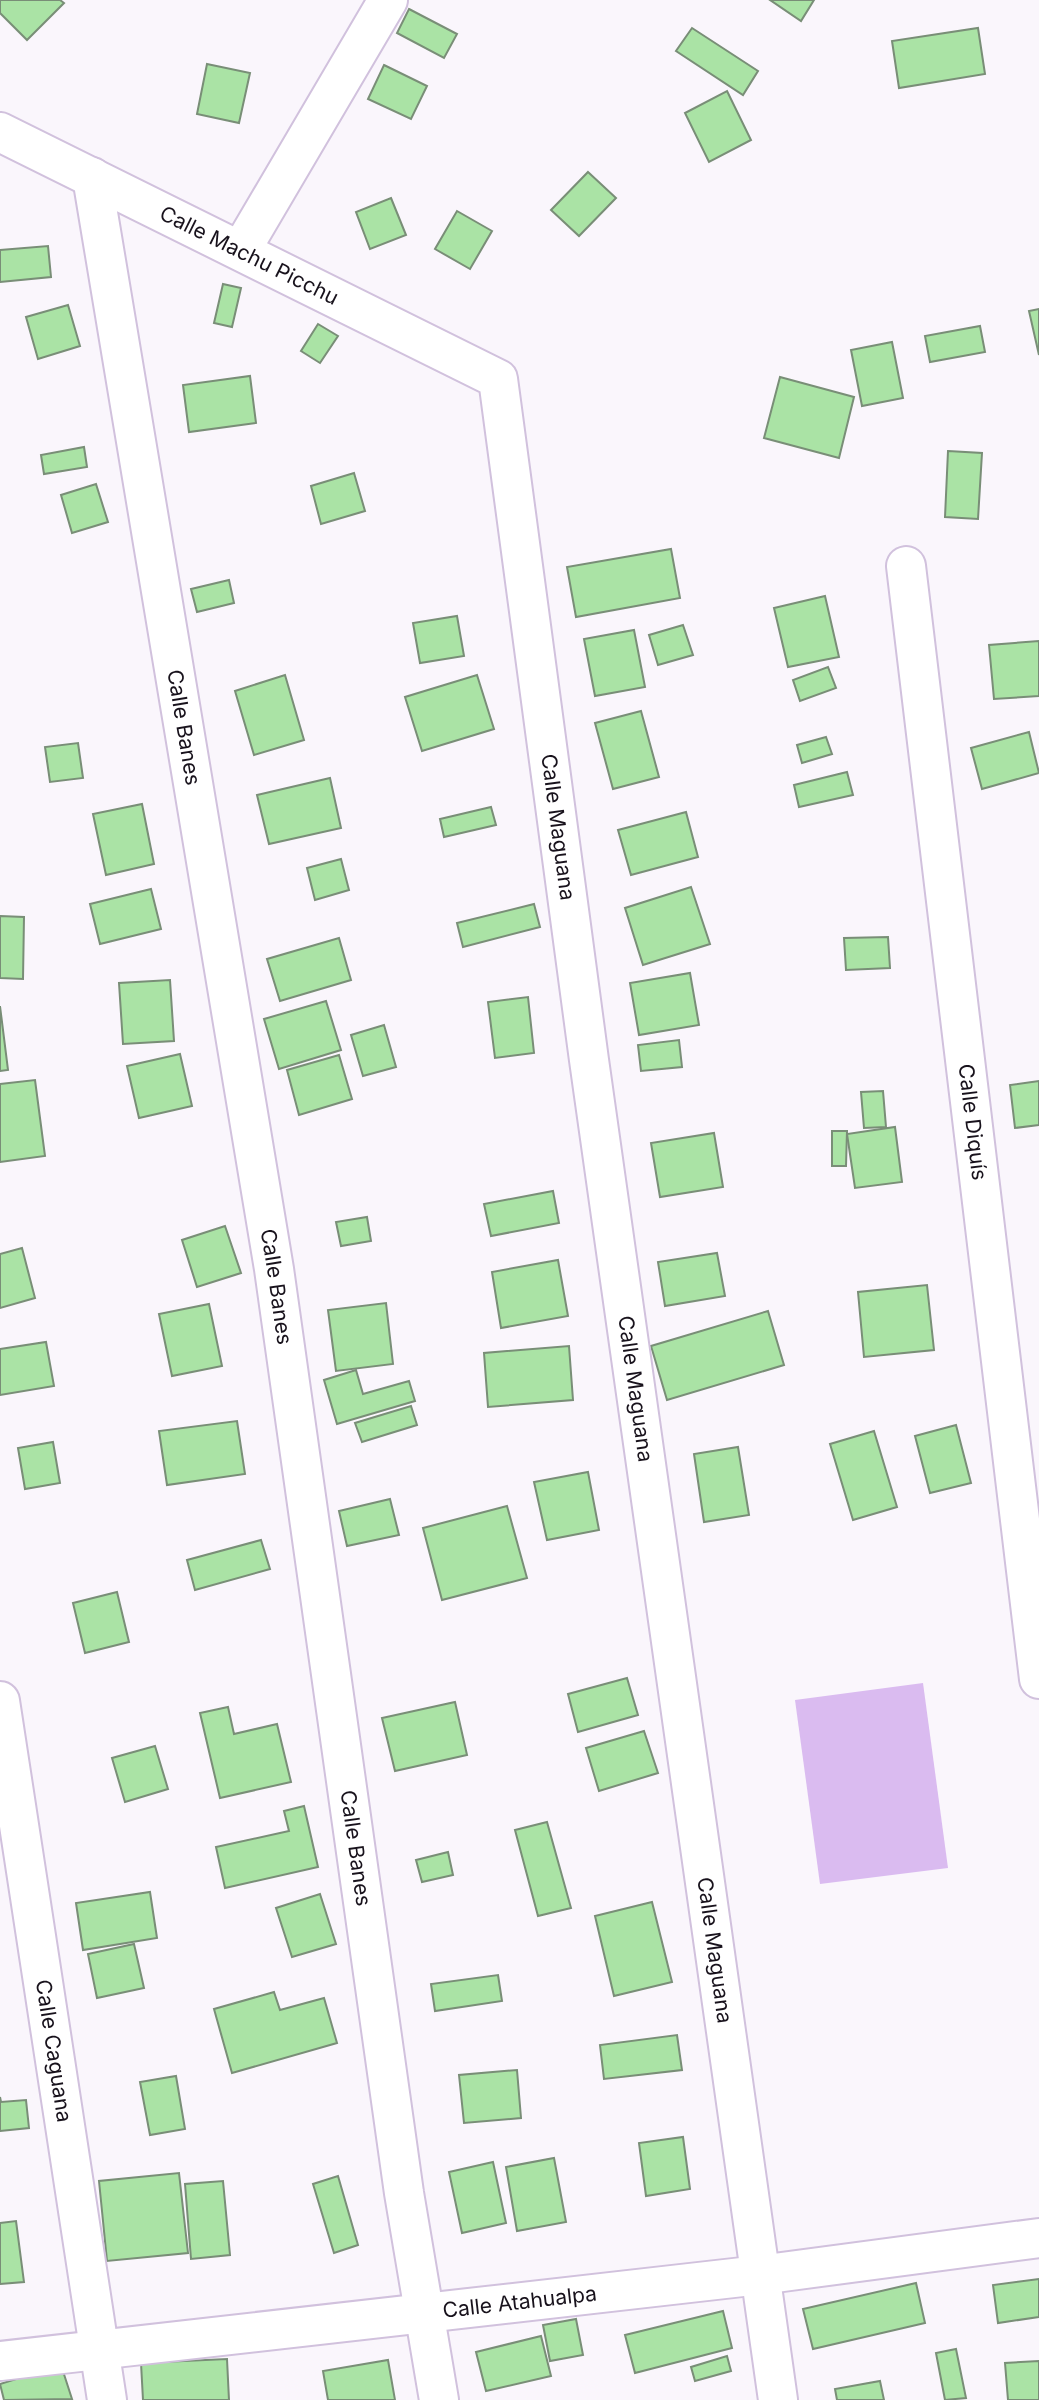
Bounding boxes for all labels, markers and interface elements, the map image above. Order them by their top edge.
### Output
street label: Calle Machu Picchu [156,200,343,310]
street label: Calle Banes [162,668,206,787]
street label: Calle Maguana [536,752,581,902]
street label: Calle Diquís [954,1062,992,1182]
street label: Calle Banes [256,1227,298,1346]
street label: Calle Maguana [613,1314,659,1464]
street label: Calle Banes [335,1789,377,1908]
street label: Calle Maguana [692,1875,738,2025]
street label: Calle Caguana [31,1978,77,2124]
street label: Calle Atahualpa [441,2281,598,2323]

